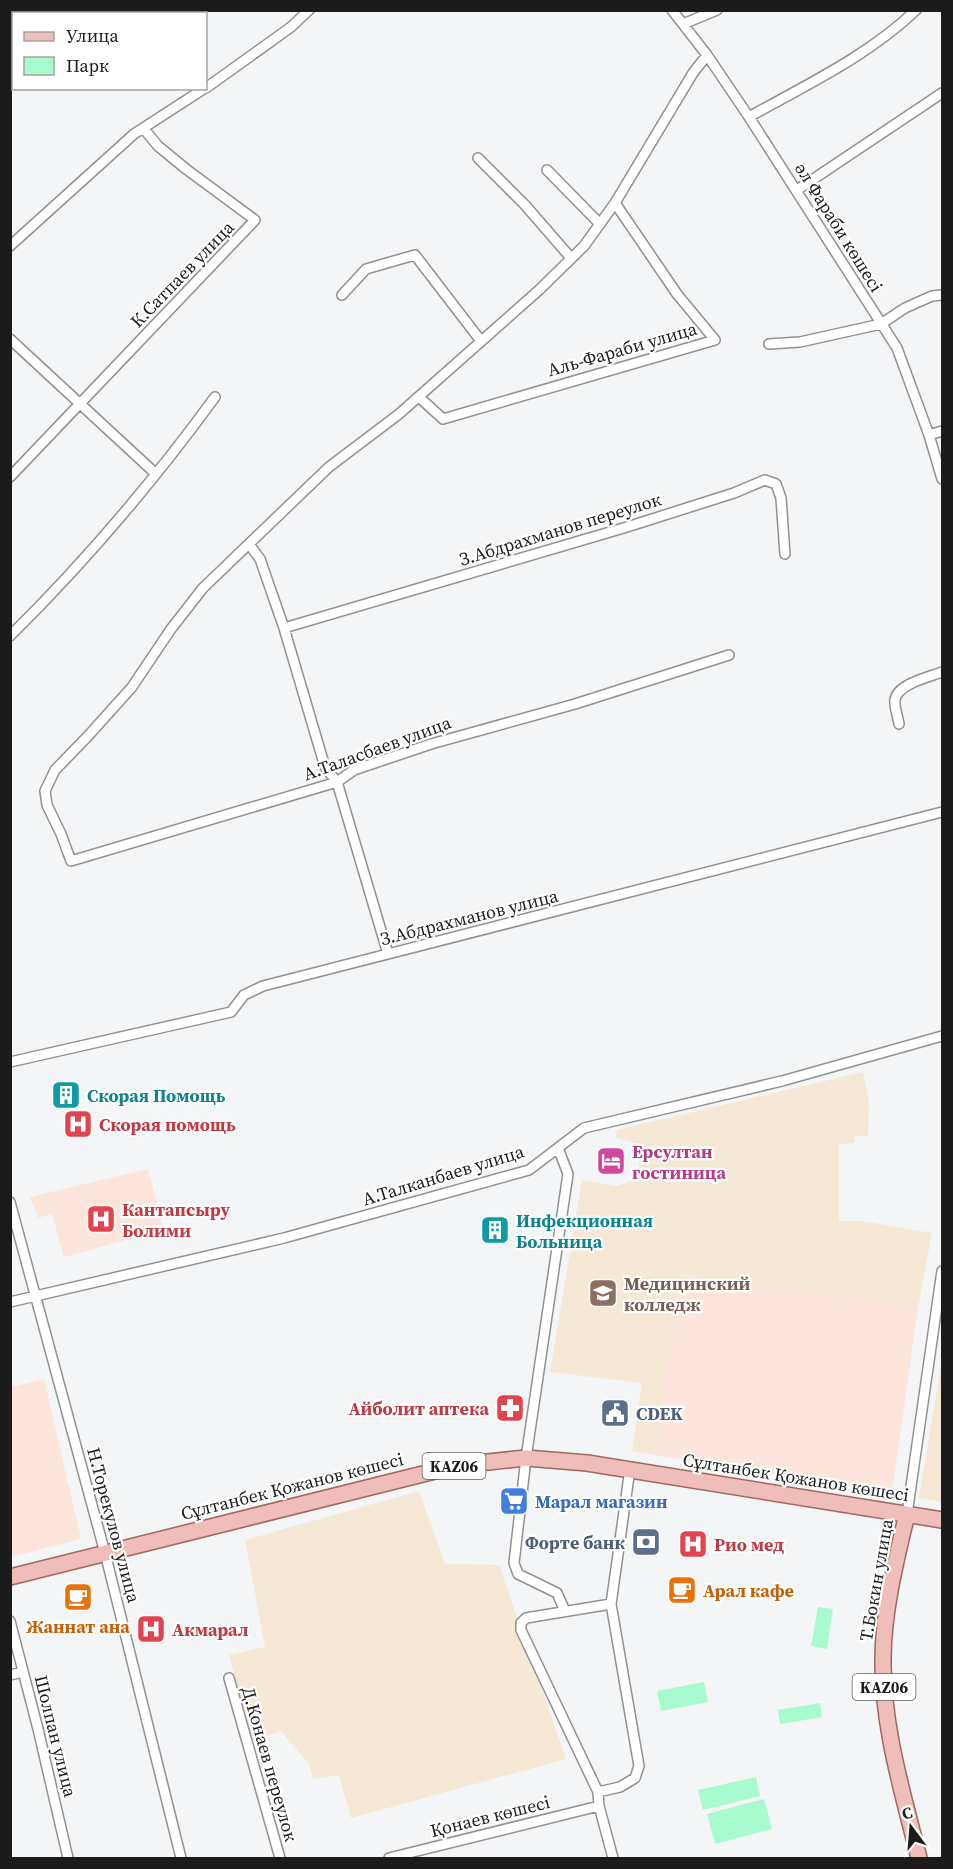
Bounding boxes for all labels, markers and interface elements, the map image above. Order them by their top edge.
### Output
legend [12,12,207,90]
text: Улица [66,23,119,48]
text: Парк [66,53,109,78]
street label: әл Фараби көшесі [789,157,889,297]
street label: К.Сатпаев улица [125,215,240,333]
street label: Аль-Фараби улица [544,315,701,382]
street label: З.Абдрахманов переулок [456,486,664,572]
street label: А.Таласбаев улица [300,709,455,786]
street label: З.Абдрахманов улица [377,883,561,951]
building icon: Скорая Помощь [50,1079,82,1111]
place label: Скорая Помощь [87,1083,226,1108]
hospital icon: Скорая помощь [62,1108,94,1140]
place label: Скорая помощь [99,1112,236,1137]
street label: А.Талканбаев улица [359,1138,528,1211]
place label: Ерсултан гостиница [632,1139,727,1185]
hotel icon: Ерсултан гостиница [595,1145,627,1177]
place label: Кантапсыру Болими [122,1197,230,1243]
hospital icon: Кантапсыру Болими [85,1203,117,1235]
place label: Инфекционная Больница [516,1208,653,1254]
building icon: Инфекционная Больница [479,1214,511,1246]
place label: Медицинский колледж [624,1271,750,1317]
school or university icon: Медицинский колледж [587,1277,619,1309]
pharmacy icon: Айболит аптека [494,1392,526,1424]
place label: Айболит аптека [348,1396,489,1421]
public building icon: CDEK [599,1397,631,1429]
place label: CDEK [636,1401,683,1426]
street label: Н.Торекулов улица [81,1445,147,1606]
street label: Сұлтанбек Қожанов көшесі [178,1446,406,1526]
street label: Сұлтанбек Қожанов көшесі [681,1447,911,1507]
road number: KАZ06 [422,1453,486,1479]
supermarket icon: Марал магазин [498,1485,530,1517]
place label: Марал магазин [535,1489,668,1514]
street label: Т.Бокин улица [853,1516,899,1643]
bank icon: Форте банк [630,1526,662,1558]
hospital icon: Рио мед [677,1528,709,1560]
place label: Форте банк [525,1530,625,1555]
place label: Рио мед [714,1532,784,1557]
cafe icon: Арал кафе [666,1574,698,1606]
place label: Арал кафе [703,1578,794,1603]
cafe icon: Жаннат ана [62,1581,94,1613]
hospital icon: Акмарал [135,1613,167,1645]
place label: Жаннат ана [26,1614,130,1639]
place label: Акмарал [172,1617,249,1642]
street label: Шолпан улица [29,1672,83,1800]
road number: KАZ06 [852,1674,916,1700]
street label: Д.Конаев переулок [236,1684,304,1844]
street label: Қонаев көшесі [428,1789,552,1843]
north arrow [881,1797,941,1857]
text: С [899,1801,915,1825]

